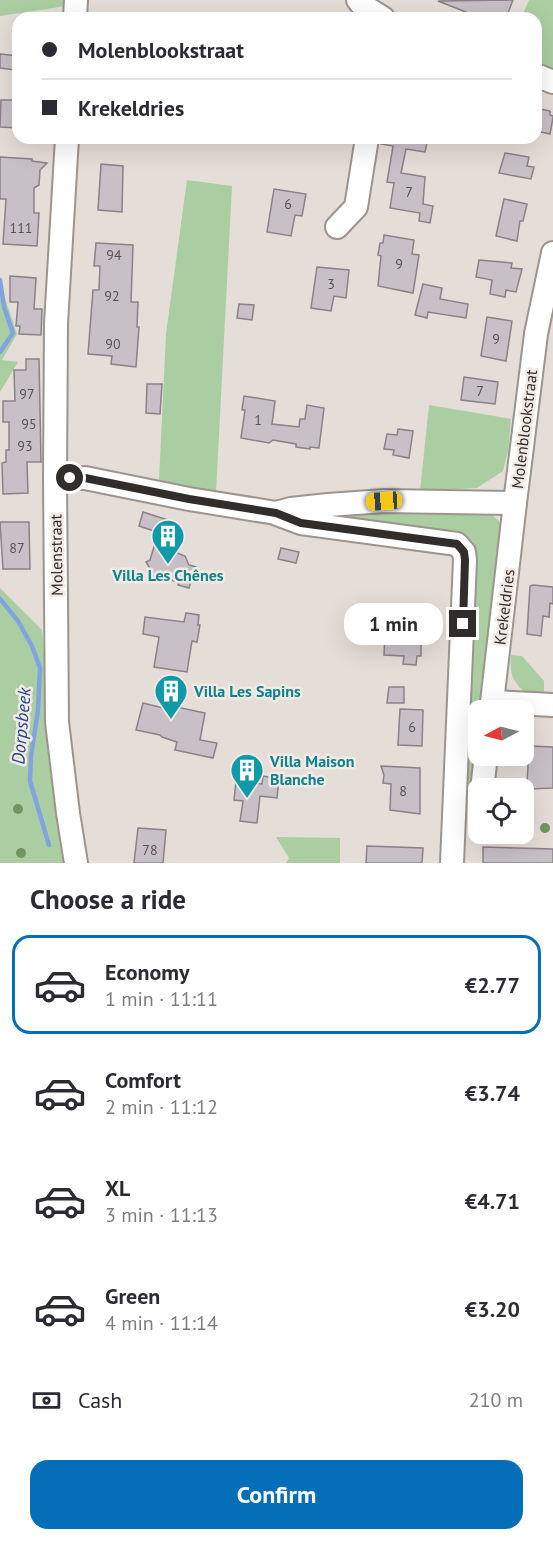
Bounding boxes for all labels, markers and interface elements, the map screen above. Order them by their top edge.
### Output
text: Molenblookstraat [78,36,244,64]
text: Krekeldries [78,94,184,122]
house number: 7 [405,183,413,201]
house number: 6 [284,195,292,213]
house number: 111 [10,219,32,237]
house number: 94 [106,246,122,264]
house number: 9 [395,255,403,273]
house number: 3 [327,275,335,293]
house number: 92 [104,287,120,305]
house number: 9 [492,330,500,348]
house number: 90 [105,335,121,353]
street label: Molenblookstraat [507,368,541,490]
house number: 7 [476,382,484,400]
house number: 97 [19,385,35,403]
house number: 1 [254,411,262,429]
house number: 95 [21,415,37,433]
house number: 93 [17,437,33,455]
route start [56,464,83,491]
car [365,491,403,511]
street label: Molenstraat [45,513,67,596]
building icon: Villa Les Chênes [150,518,186,565]
house number: 87 [9,539,25,557]
place label: Villa Les Chênes [111,565,224,585]
street label: Krekeldries [489,568,519,646]
callout: 1 min [343,603,442,645]
route end [449,610,476,637]
text: 1 min [369,611,418,637]
building icon: Villa Les Sapins [153,673,189,720]
place label: Villa Les Sapins [193,681,301,701]
water label: Dorpsbeek [6,686,36,765]
north arrow [468,700,534,766]
map controls [468,700,534,844]
house number: 6 [408,718,416,736]
place label: Villa Maison Blanche [269,751,354,789]
building icon: Villa Maison Blanche [229,752,265,799]
button: locate [468,778,534,844]
house number: 8 [399,782,407,800]
house number: 78 [142,841,158,859]
text: Choose a ride [30,882,186,916]
icon: car [33,958,87,1012]
text: Economy [105,958,189,986]
text: €2.77 [465,971,520,999]
text: 1 min · 11:11 [105,986,218,1012]
icon: car [33,1066,87,1120]
text: Comfort [105,1066,181,1094]
text: €3.74 [465,1079,520,1107]
text: 2 min · 11:12 [105,1094,218,1120]
icon: car [33,1174,87,1228]
text: XL [105,1174,130,1202]
text: €4.71 [465,1187,520,1215]
text: 3 min · 11:13 [105,1202,218,1228]
icon: car [33,1282,87,1336]
text: Green [105,1282,160,1310]
text: €3.20 [465,1295,520,1323]
text: 4 min · 11:14 [105,1310,218,1336]
icon: cash [30,1384,63,1417]
text: Cash [78,1386,122,1414]
text: 210 m [469,1387,523,1413]
button: Confirm [30,1460,523,1529]

